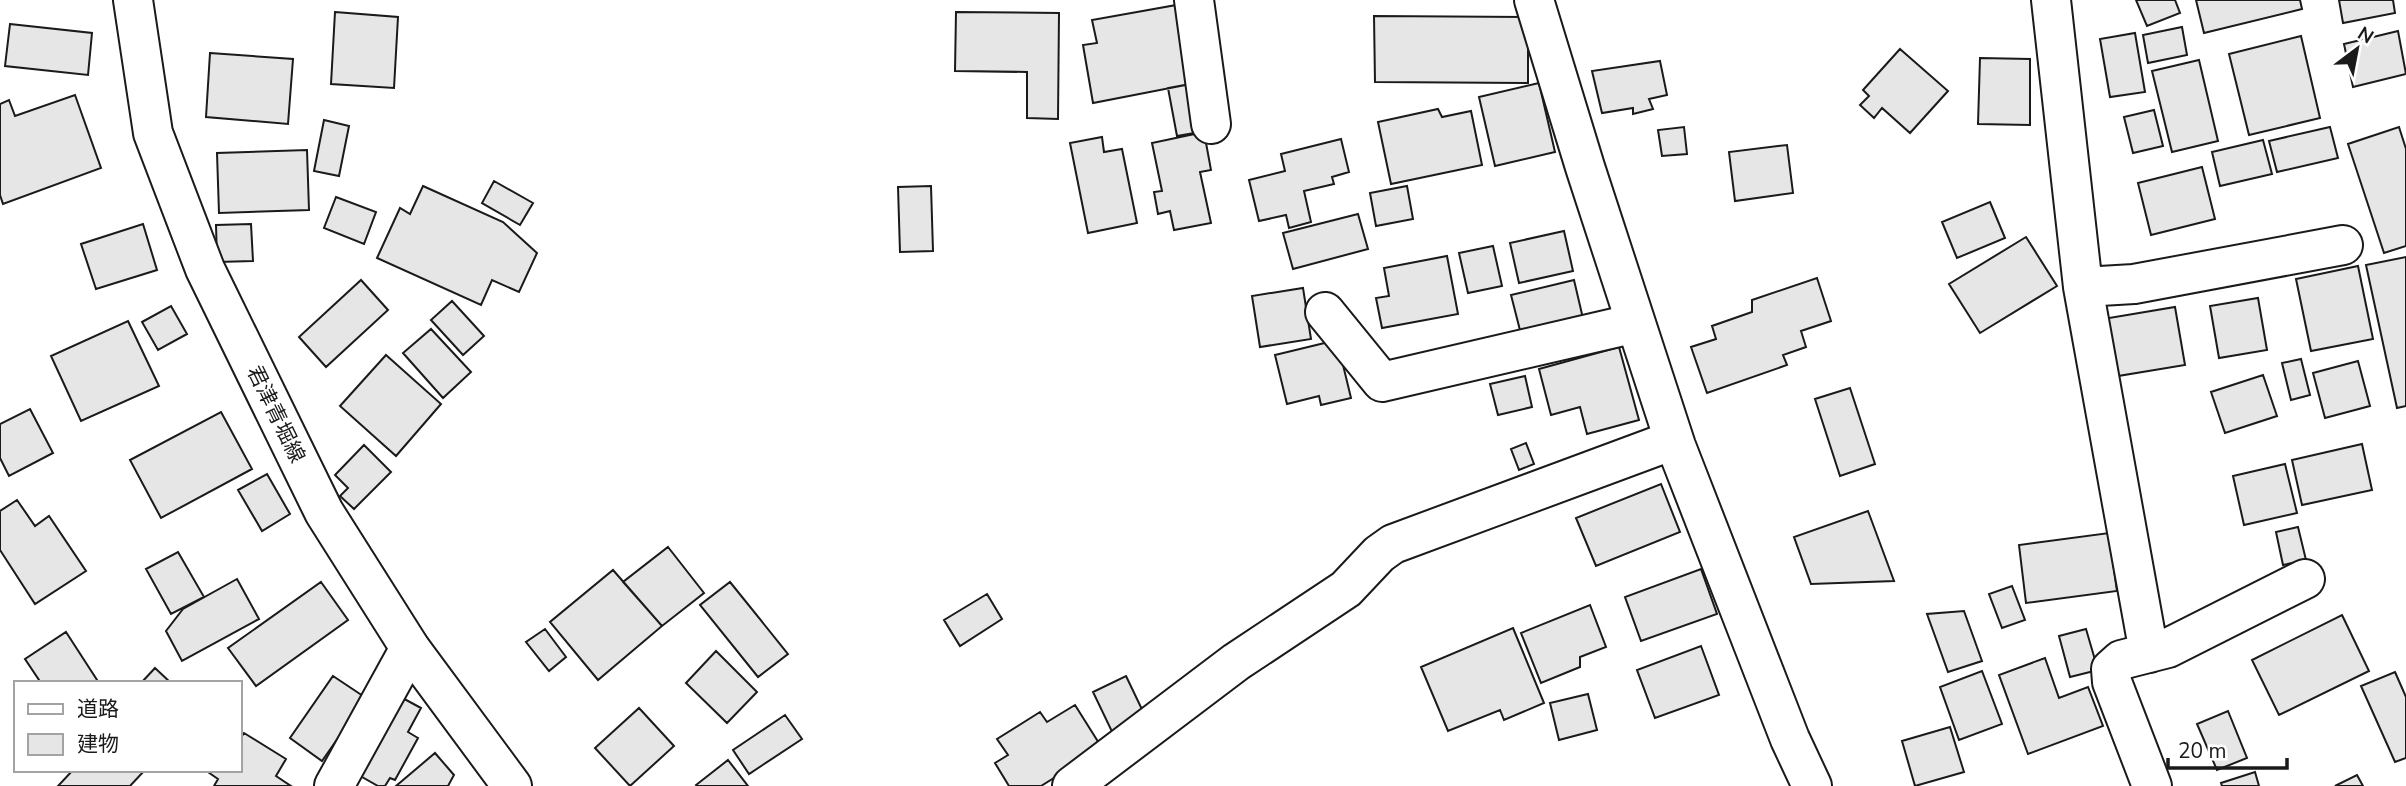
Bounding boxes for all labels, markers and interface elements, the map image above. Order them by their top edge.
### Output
north arrow [2322,14,2392,84]
text: N [2353,21,2378,50]
street label: 君津青堀線 [240,361,312,467]
legend [14,681,242,772]
text: 道路 [77,695,119,723]
scale bar [2168,726,2287,770]
text: 建物 [77,730,119,758]
text: 20 m [2178,737,2227,765]

